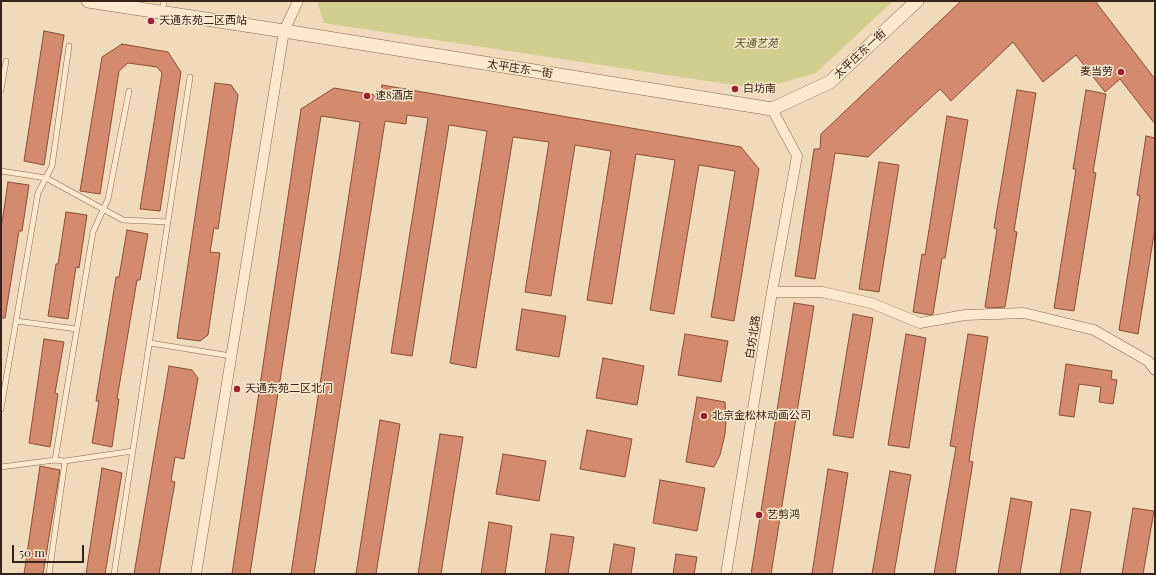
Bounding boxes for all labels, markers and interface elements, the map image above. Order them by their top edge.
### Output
place label: 天通东苑二区西站 [159,14,247,28]
marker: 天通东苑二区西站 [146,16,156,26]
street label: 太平庄东一街 [831,27,889,81]
park label: 天通艺苑 [734,37,778,51]
street label: 太平庄东一街 [486,57,554,81]
place label: 麦当劳 [1080,65,1113,79]
marker: 麦当劳 [1116,67,1126,77]
place label: 白坊南 [743,82,776,96]
marker: 白坊南 [730,84,740,94]
place label: 速8酒店 [375,89,414,103]
marker: 速8酒店 [362,91,372,101]
street label: 白坊北路 [743,314,763,360]
place label: 天通东苑二区北门 [245,382,333,396]
marker: 天通东苑二区北门 [232,384,242,394]
place label: 北京金松林动画公司 [712,409,811,423]
marker: 北京金松林动画公司 [699,411,709,421]
place label: 艺剪鸿 [767,508,800,522]
marker: 艺剪鸿 [754,510,764,520]
scale bar [14,537,86,563]
text: 50 m [19,544,45,560]

